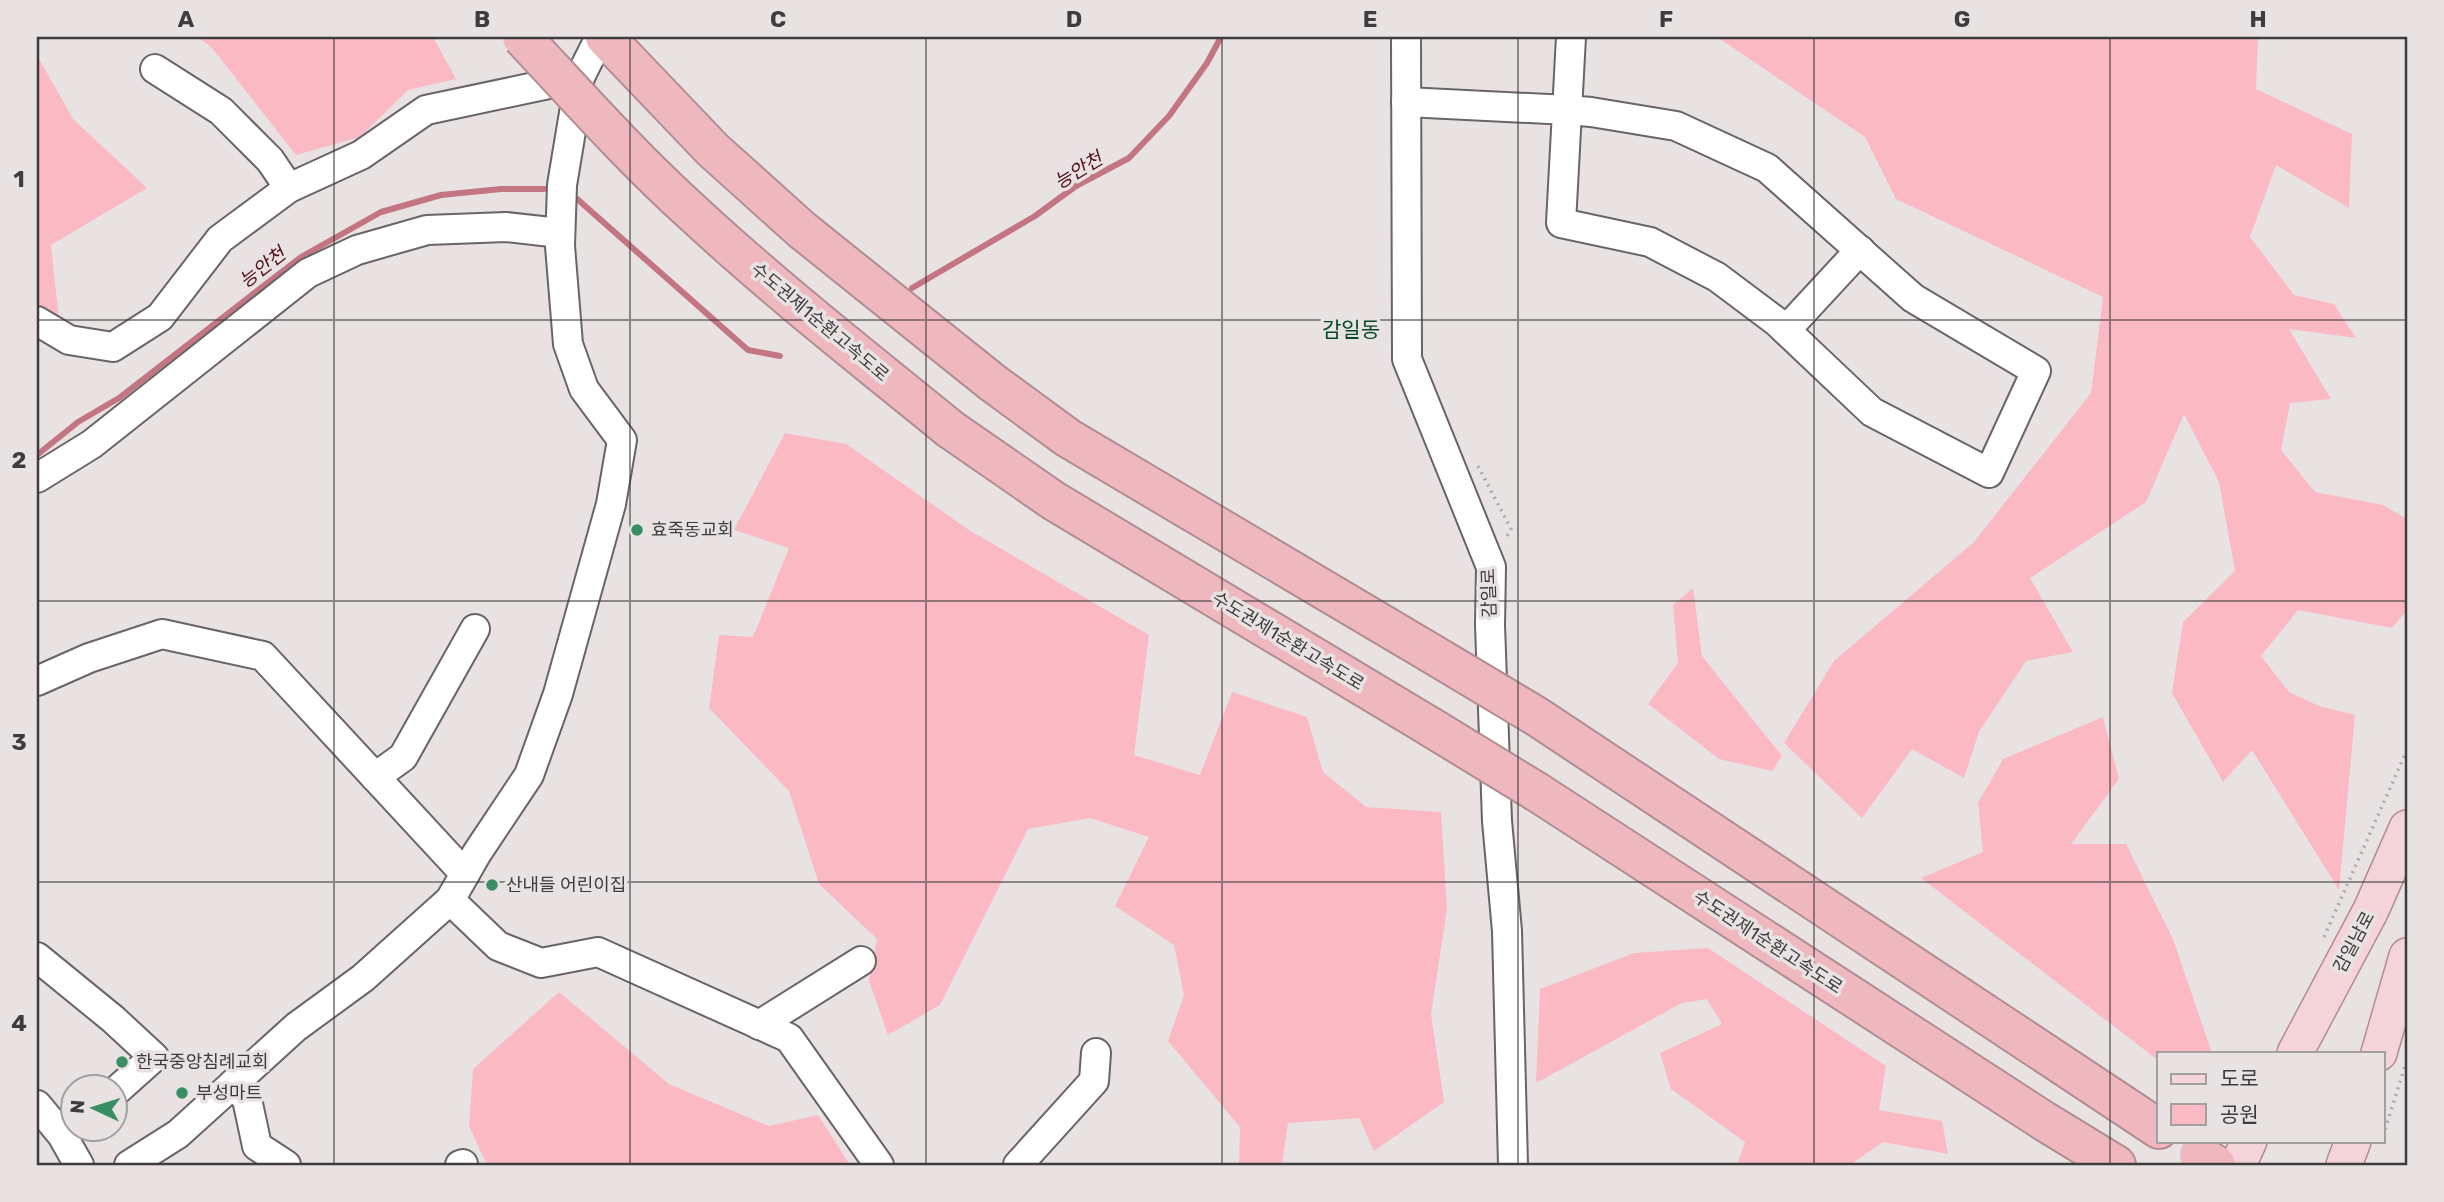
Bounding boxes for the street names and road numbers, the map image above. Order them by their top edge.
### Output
street label: 수도권제1순환고속도로 [747,258,893,386]
street label: 감일로 [1477,568,1501,618]
street label: 수도권제1순환고속도로 [1208,587,1368,695]
street label: 수도권제1순환고속도로 [1689,886,1847,998]
street label: 감일남로 [2329,908,2379,976]

